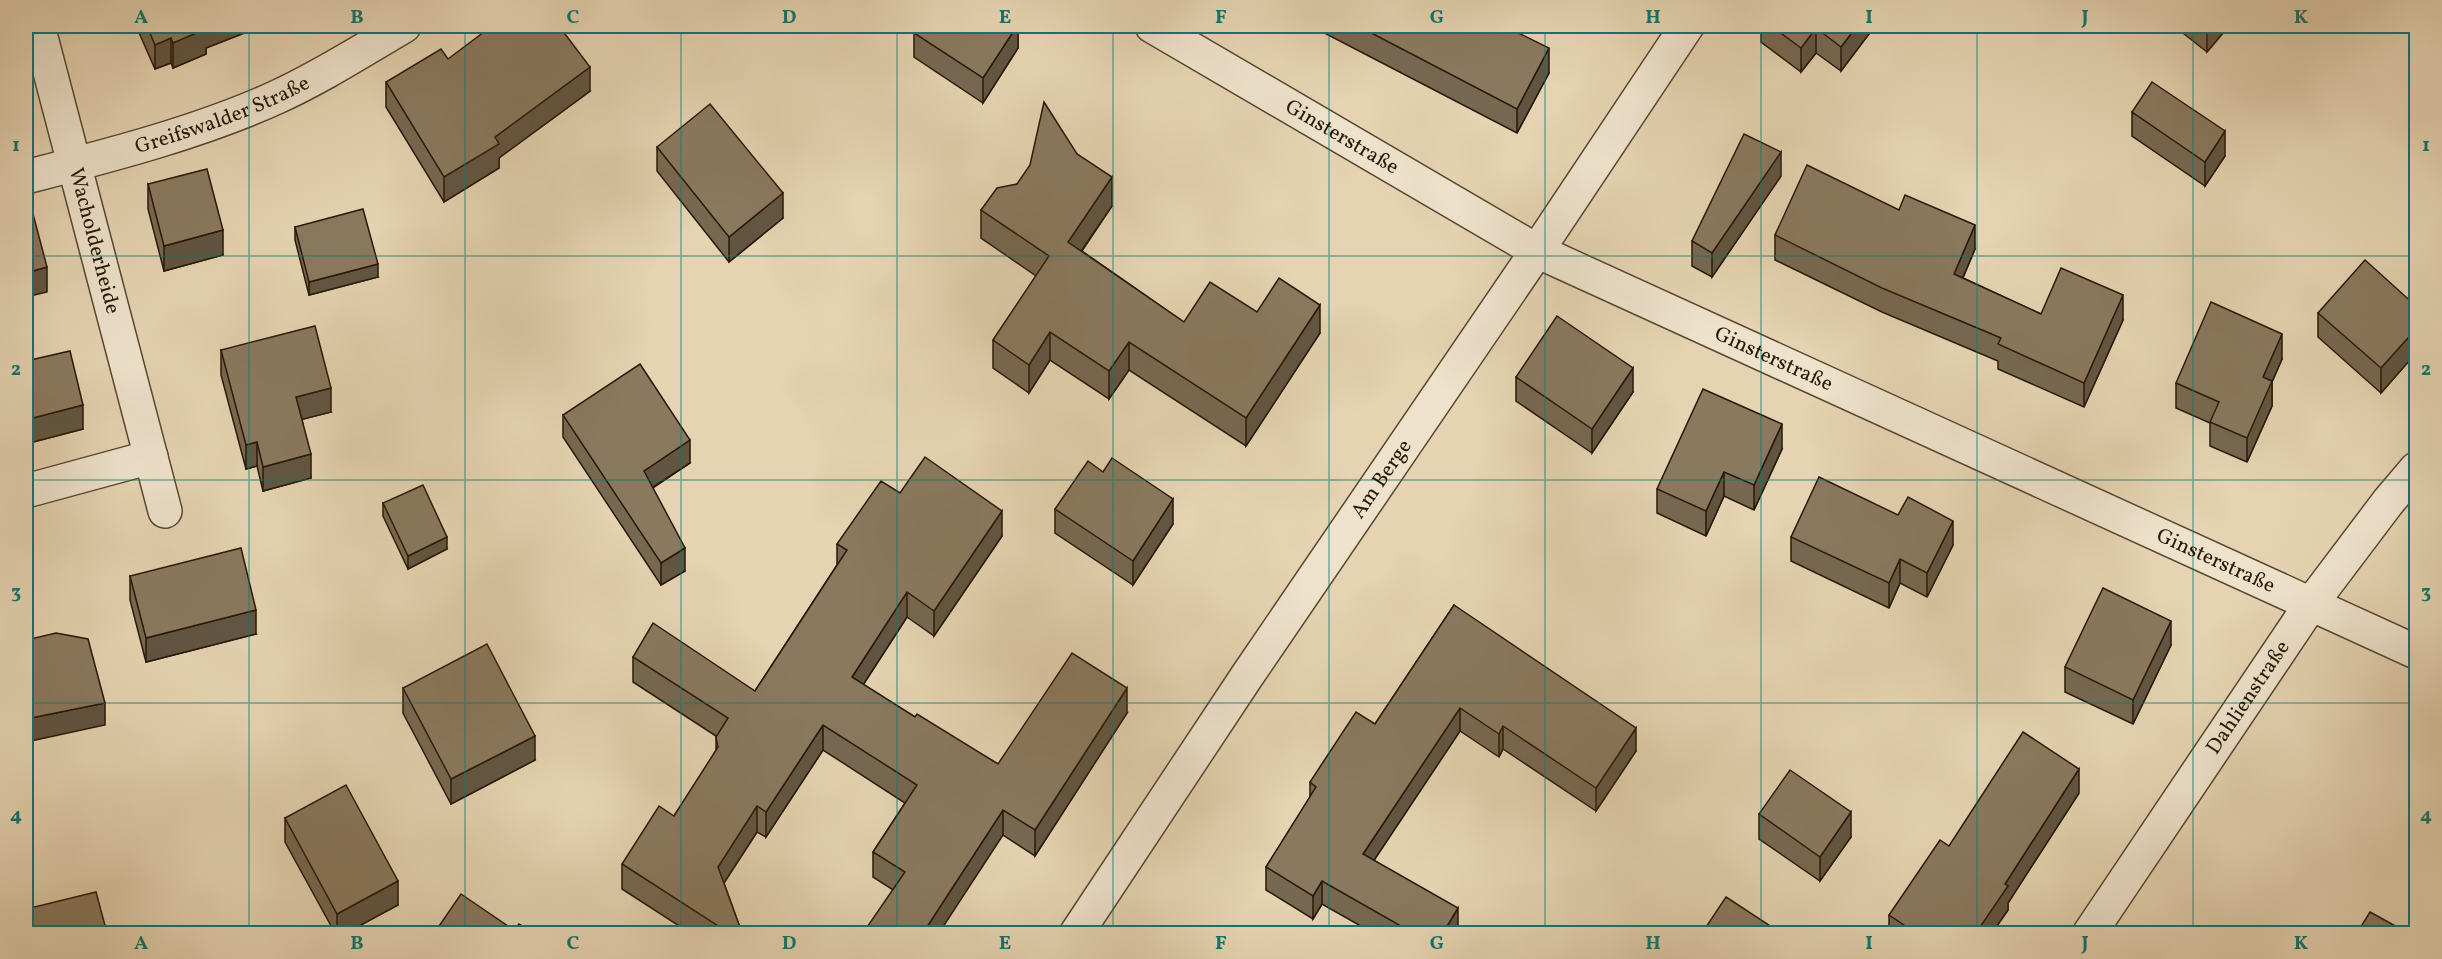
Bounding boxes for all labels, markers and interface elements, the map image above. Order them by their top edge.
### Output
text: A [134,4,148,32]
text: B [350,4,364,32]
text: C [567,4,580,32]
text: D [782,4,796,32]
text: E [999,4,1011,32]
text: F [1215,4,1227,32]
text: G [1430,4,1444,32]
text: H [1645,4,1661,32]
text: I [1865,4,1873,32]
text: J [2080,4,2089,32]
text: K [2294,4,2309,32]
street label: Greifswalder Straße [132,69,315,161]
street label: Ginsterstraße [1280,92,1404,182]
text: 1 [12,132,20,160]
text: 1 [2422,132,2430,160]
street label: Wacholderheide [61,165,127,317]
street label: Ginsterstraße [1710,319,1838,399]
text: 2 [11,356,21,384]
text: 2 [2421,356,2431,384]
street label: Am Berge [1344,434,1419,524]
street label: Ginsterstraße [2152,521,2280,600]
text: 3 [11,579,21,607]
text: 3 [2421,579,2431,607]
street label: Dahlienstraße [2199,635,2297,760]
text: 4 [10,802,22,830]
text: 4 [2420,802,2432,830]
text: A [134,930,148,958]
text: B [350,930,364,958]
text: C [567,930,580,958]
text: D [782,930,796,958]
text: E [999,930,1011,958]
text: F [1215,930,1227,958]
text: G [1430,930,1444,958]
text: H [1645,930,1661,958]
text: I [1865,930,1873,958]
text: J [2080,930,2089,958]
text: K [2294,930,2309,958]

